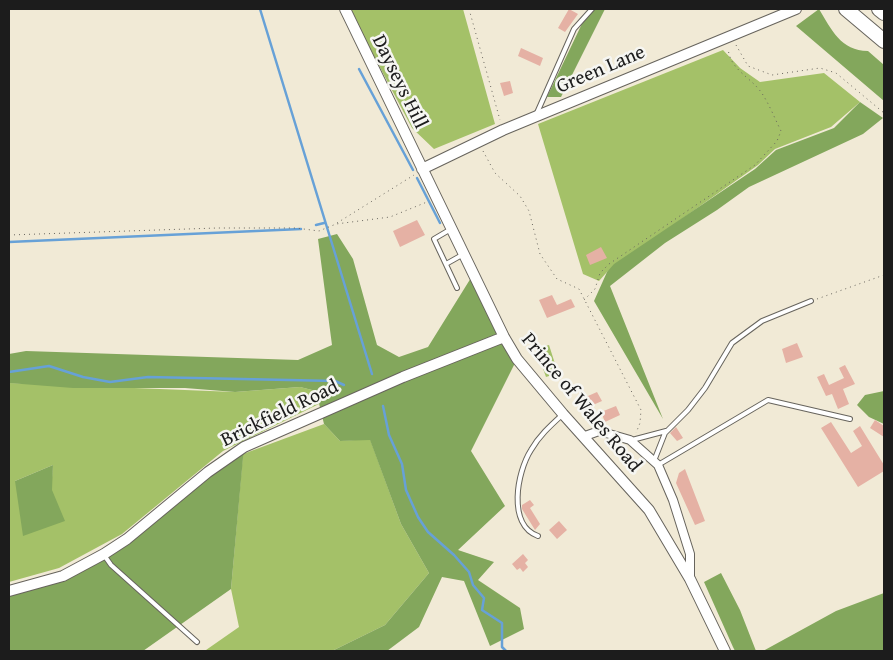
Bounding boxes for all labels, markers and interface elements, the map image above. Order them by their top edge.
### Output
street label: Dayseys Hill [366,31,432,133]
street label: Green Lane [553,41,649,99]
street label: Prince of Wales Road [516,328,646,478]
street label: Brickfield Road [217,375,343,453]

